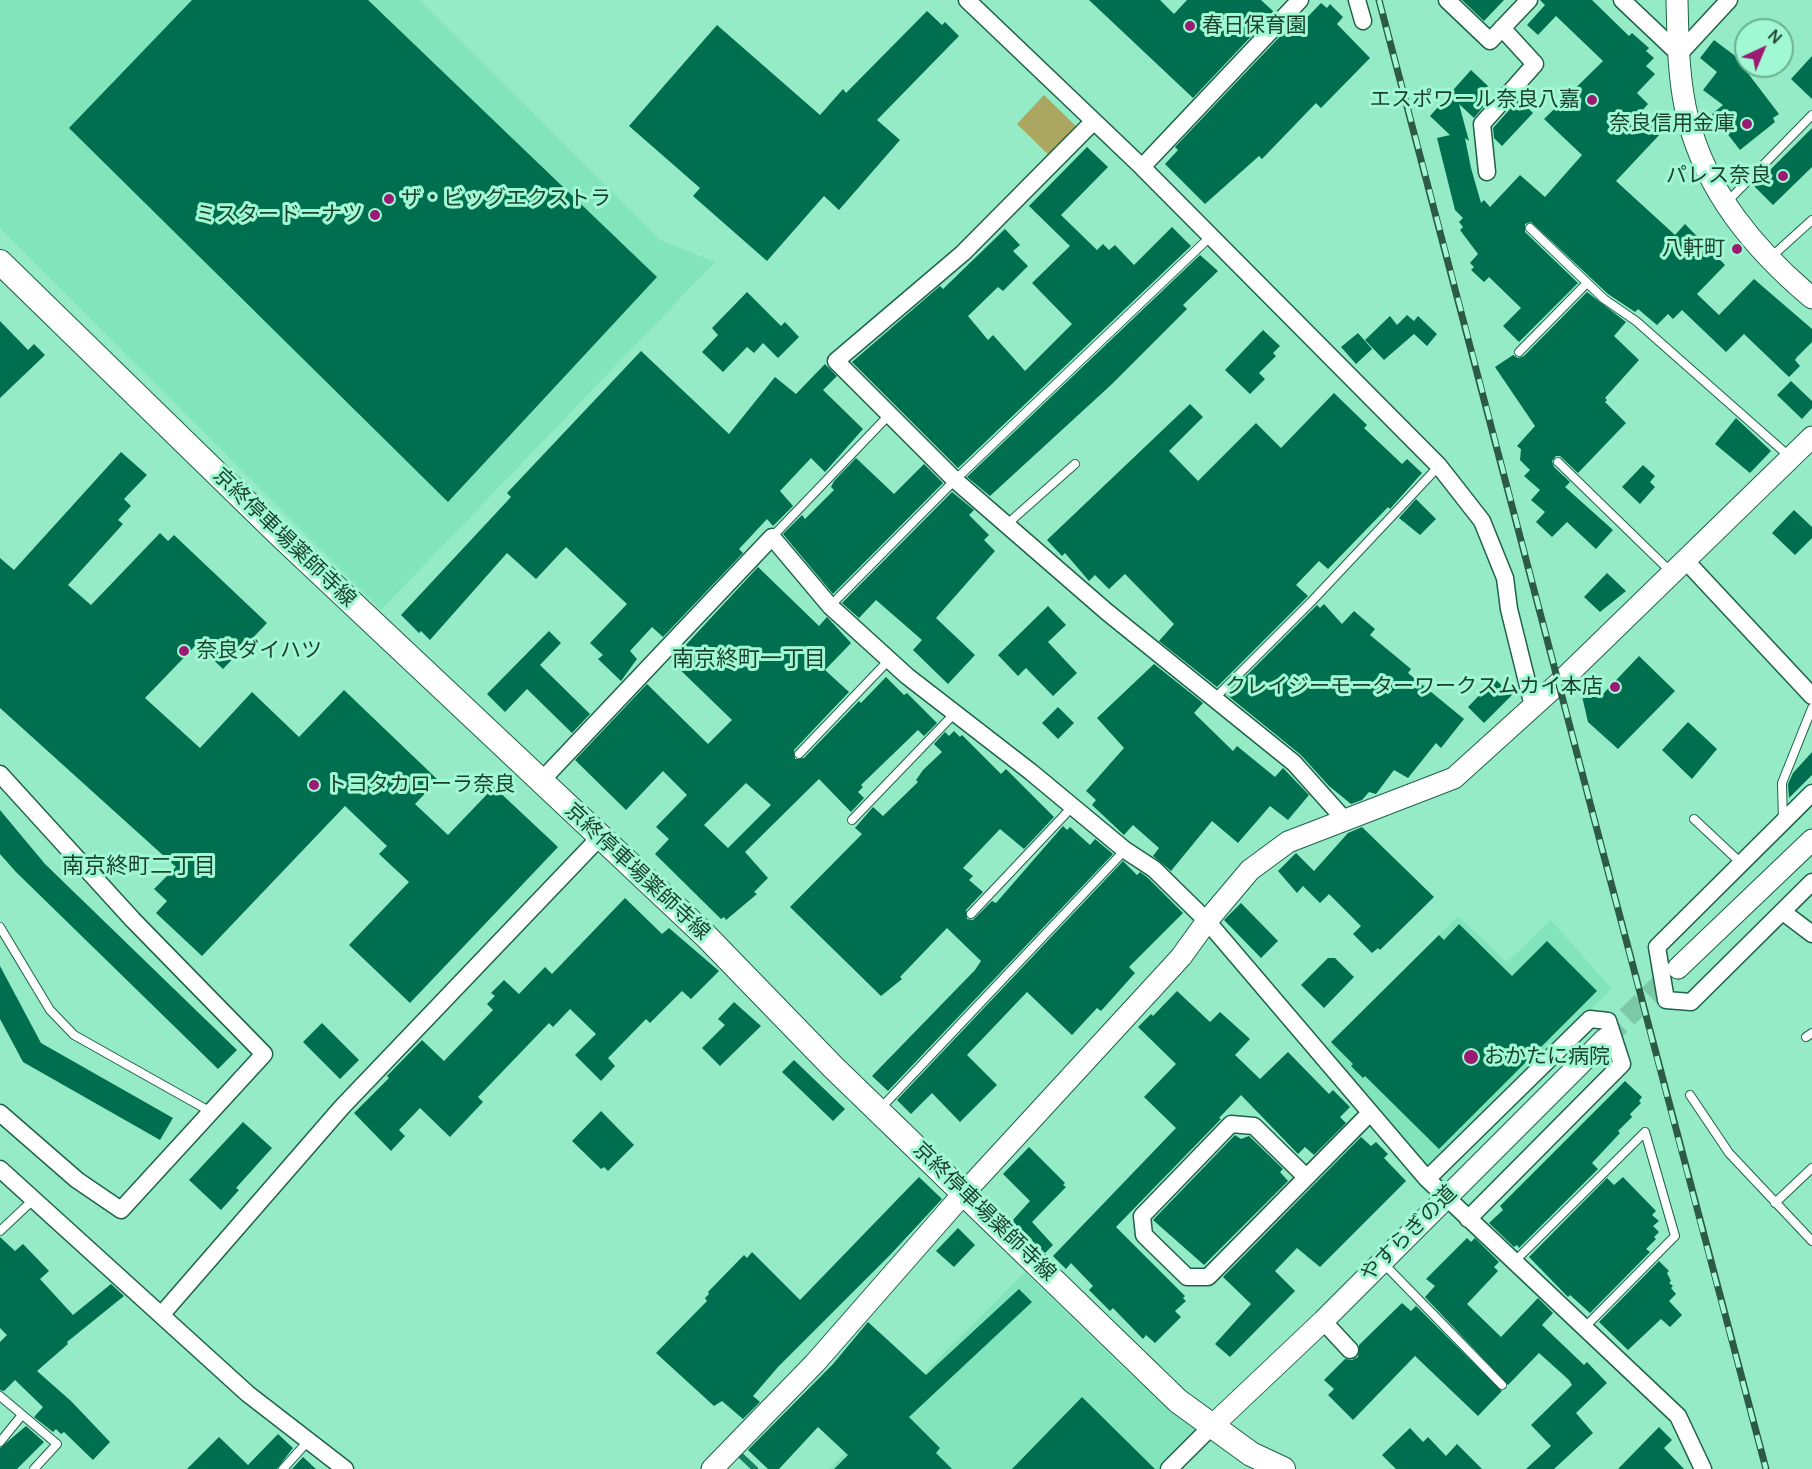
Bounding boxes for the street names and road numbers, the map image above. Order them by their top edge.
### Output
street label: 京終停車場薬師寺線 [207,463,361,613]
street label: 京終停車場薬師寺線 [559,798,715,946]
street label: 京終停車場薬師寺線 [907,1137,1061,1287]
street label: やすらぎの道 [1356,1181,1462,1287]

